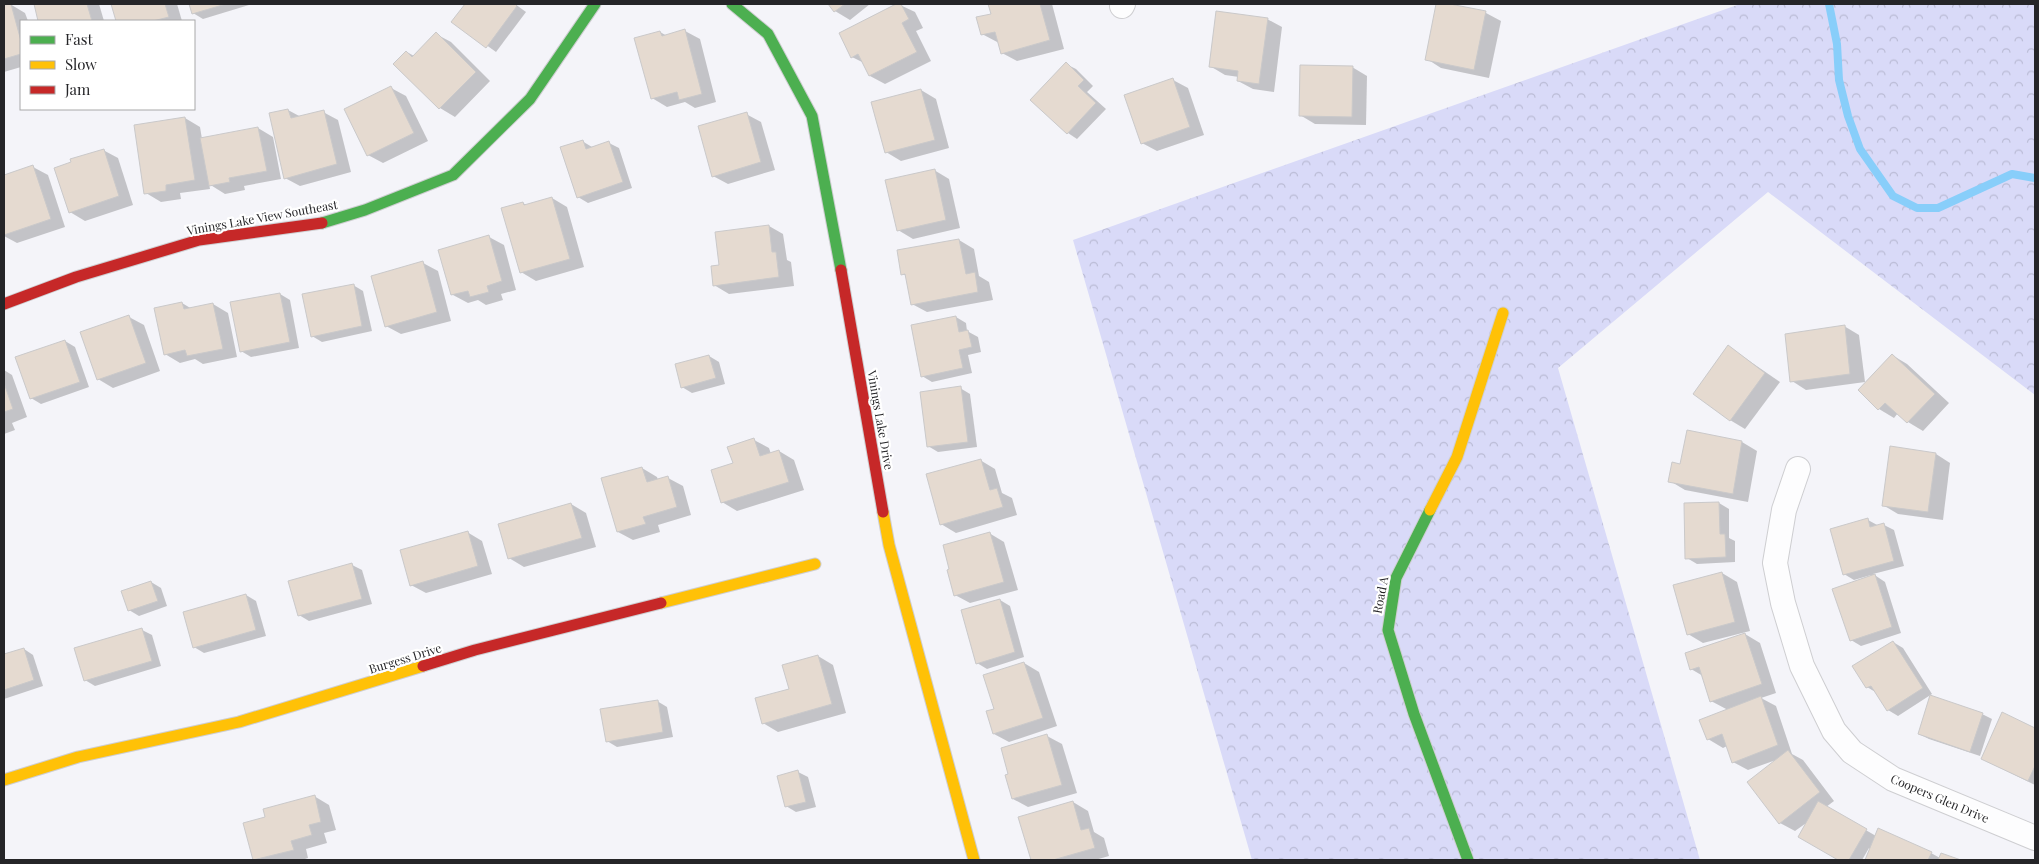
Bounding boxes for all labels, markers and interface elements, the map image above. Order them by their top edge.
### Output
legend [20,20,195,110]
text: Fast [65,29,94,49]
text: Slow [65,54,97,74]
text: Jam [64,79,91,99]
street label: Vinings Lake View Southeast [184,196,339,238]
street label: Vinings Lake Drive [864,368,898,471]
street label: Road A [1369,575,1392,615]
street label: Burgess Drive [367,639,443,677]
street label: Coopers Glen Drive [1888,770,1992,826]

